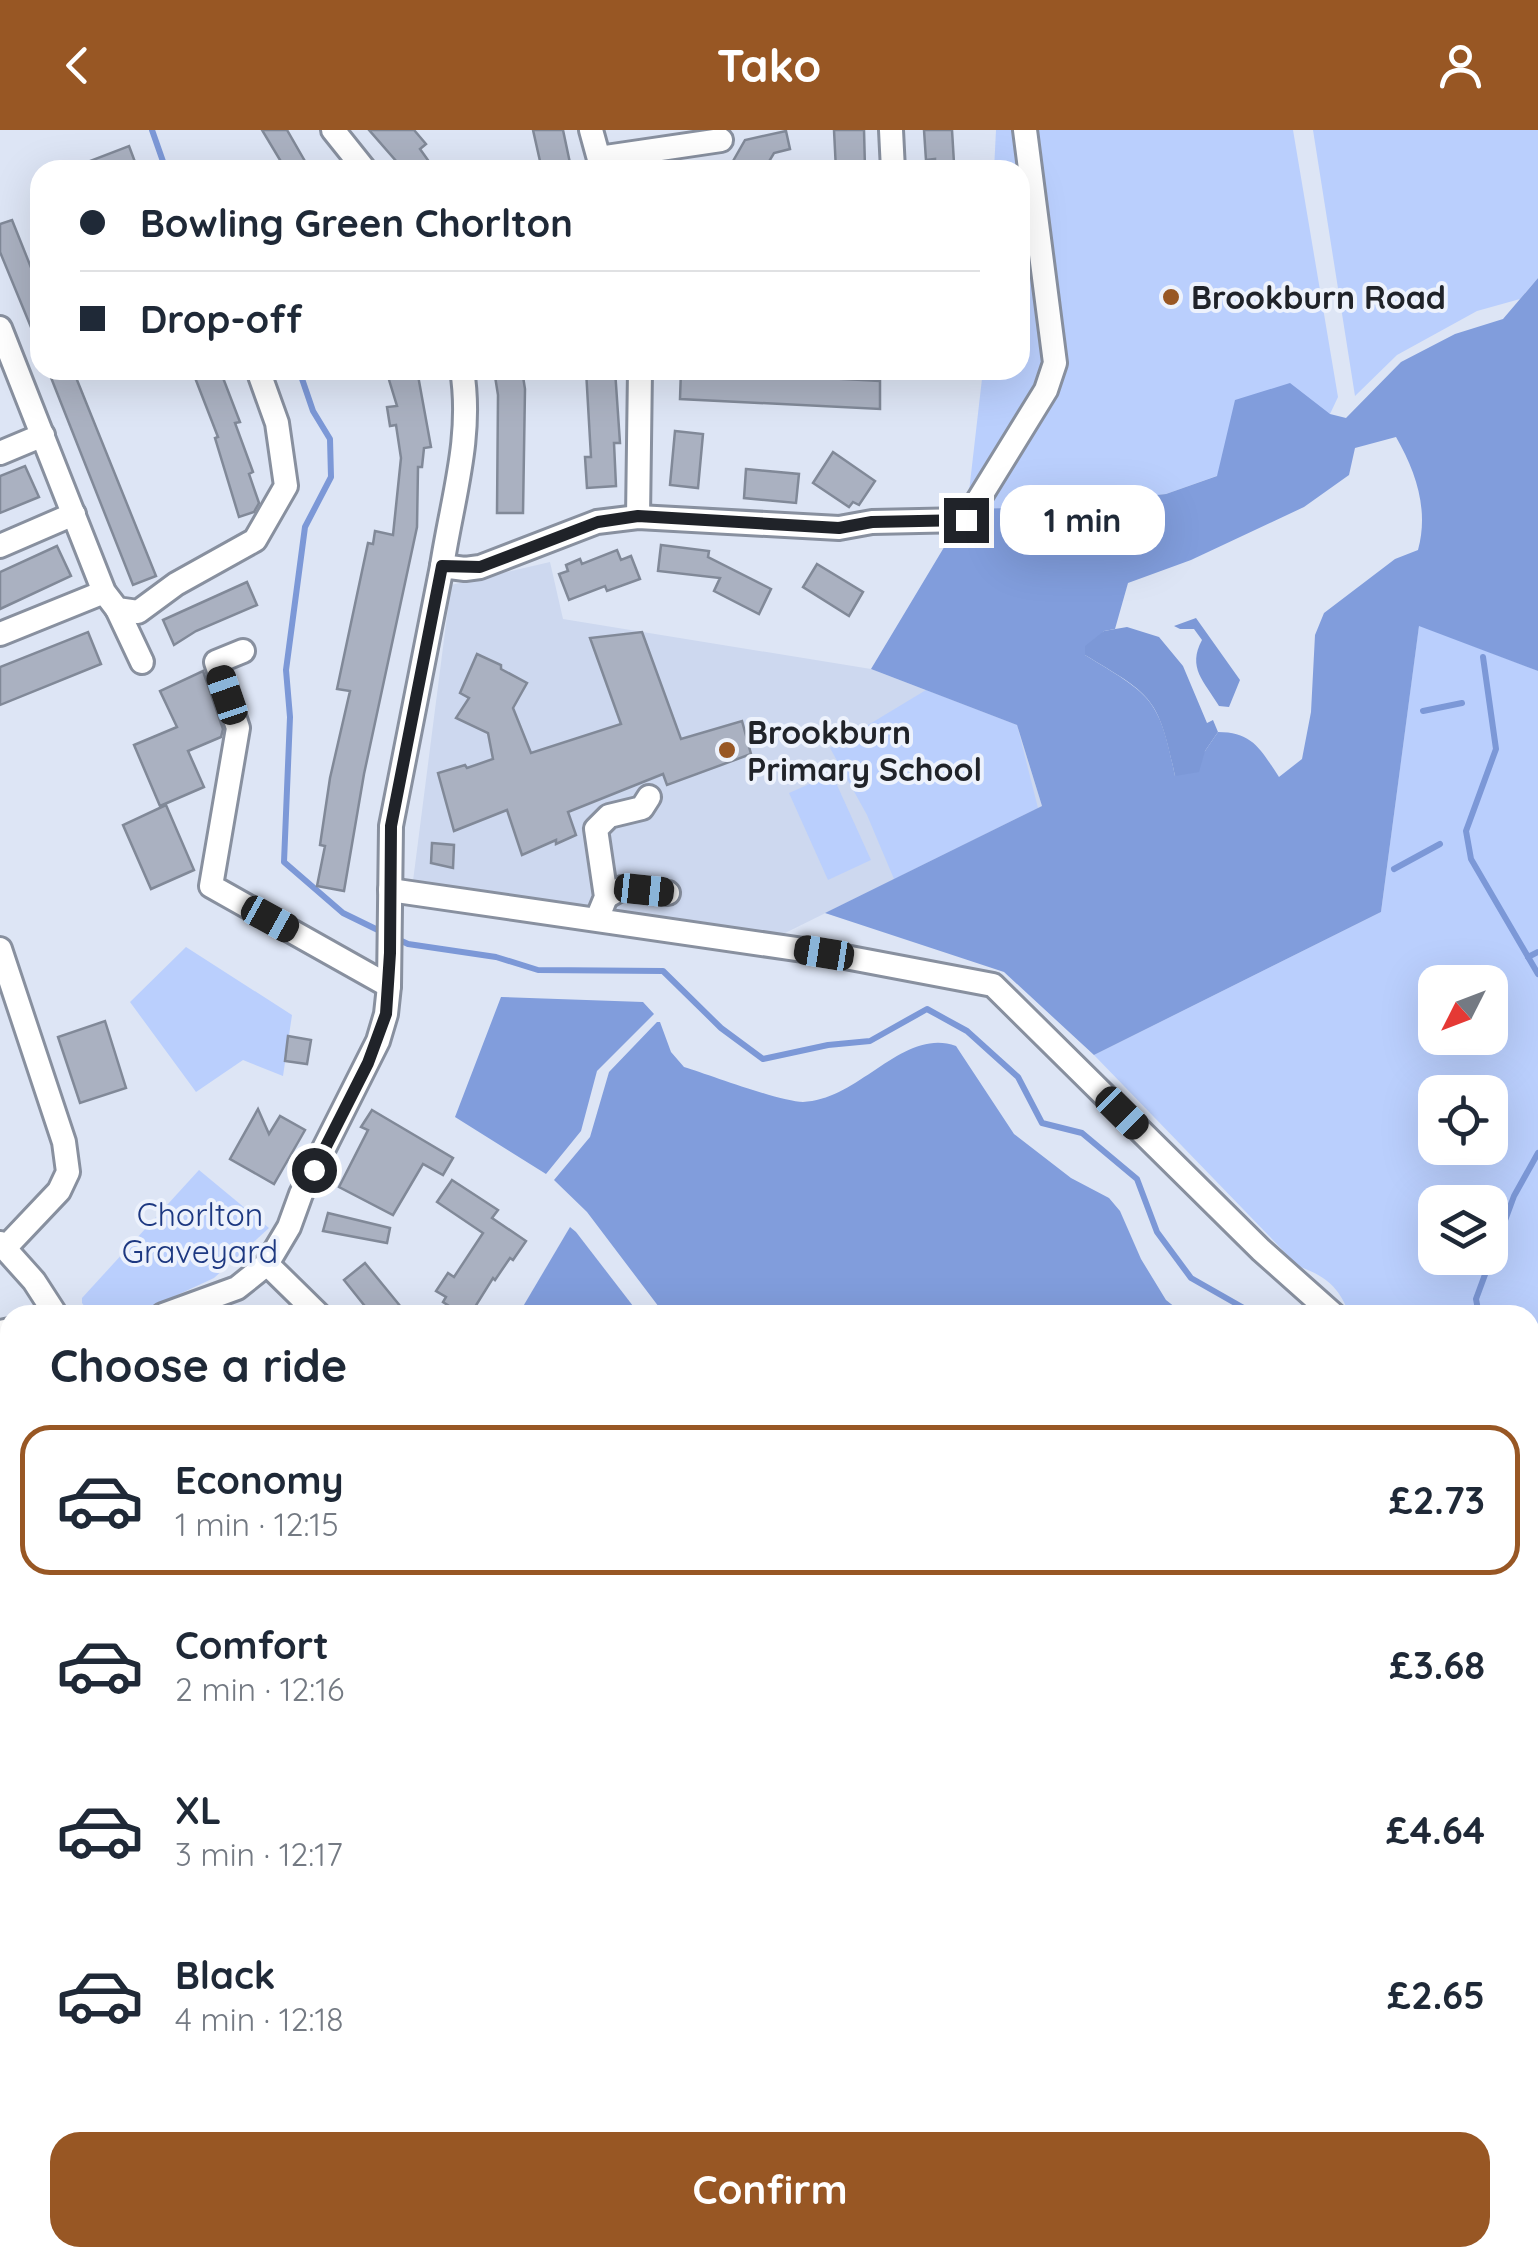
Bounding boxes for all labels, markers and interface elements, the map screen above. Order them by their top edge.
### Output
text: Tako [717,37,821,93]
icon: back [50,38,105,93]
icon: person [1433,38,1488,93]
text: Bowling Green Chorlton [140,199,573,247]
place label: Brookburn Road [1191,277,1446,317]
marker: Brookburn Road [1160,286,1182,308]
text: Drop-off [140,295,302,343]
callout: 1 min [1001,485,1166,555]
route end [944,498,989,543]
text: 1 min [1044,500,1121,540]
car [203,662,251,728]
place label: Brookburn Primary School [747,712,982,789]
marker: Brookburn Primary School [716,739,738,761]
car [613,872,675,908]
car [236,891,304,947]
car [792,933,856,973]
north arrow [1418,965,1508,1055]
map controls [1418,965,1508,1275]
button: locate [1418,1075,1508,1165]
car [1090,1081,1154,1145]
route start [292,1148,337,1193]
button: layers [1418,1185,1508,1275]
park label: Chorlton Graveyard [122,1194,278,1271]
text: Choose a ride [50,1337,347,1393]
icon: car [55,1455,145,1545]
text: Economy [175,1456,344,1504]
text: £2.73 [1389,1476,1485,1524]
text: 1 min · 12:15 [175,1504,339,1544]
icon: car [55,1620,145,1710]
text: Comfort [175,1621,329,1669]
text: £3.68 [1390,1641,1485,1689]
text: 2 min · 12:16 [175,1669,344,1709]
icon: car [55,1785,145,1875]
text: XL [175,1786,221,1834]
text: £4.64 [1386,1806,1485,1854]
text: 3 min · 12:17 [175,1834,343,1874]
icon: car [55,1950,145,2040]
text: Black [175,1951,275,1999]
text: £2.65 [1387,1971,1485,2019]
text: 4 min · 12:18 [175,1999,344,2039]
button: Confirm [50,2132,1490,2247]

